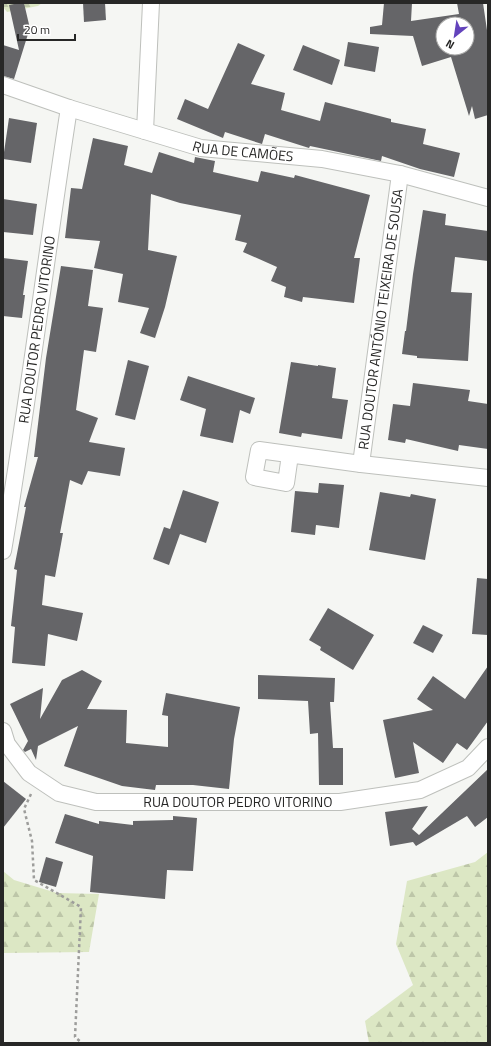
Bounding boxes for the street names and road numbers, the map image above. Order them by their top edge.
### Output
street label: RUA DE CAMÕES [190,135,294,166]
street label: RUA DOUTOR ANTÓNIO TEIXEIRA DE SOUSA [352,187,408,451]
street label: RUA DOUTOR PEDRO VITORINO [12,234,60,425]
street label: RUA DOUTOR PEDRO VITORINO [143,791,332,812]

